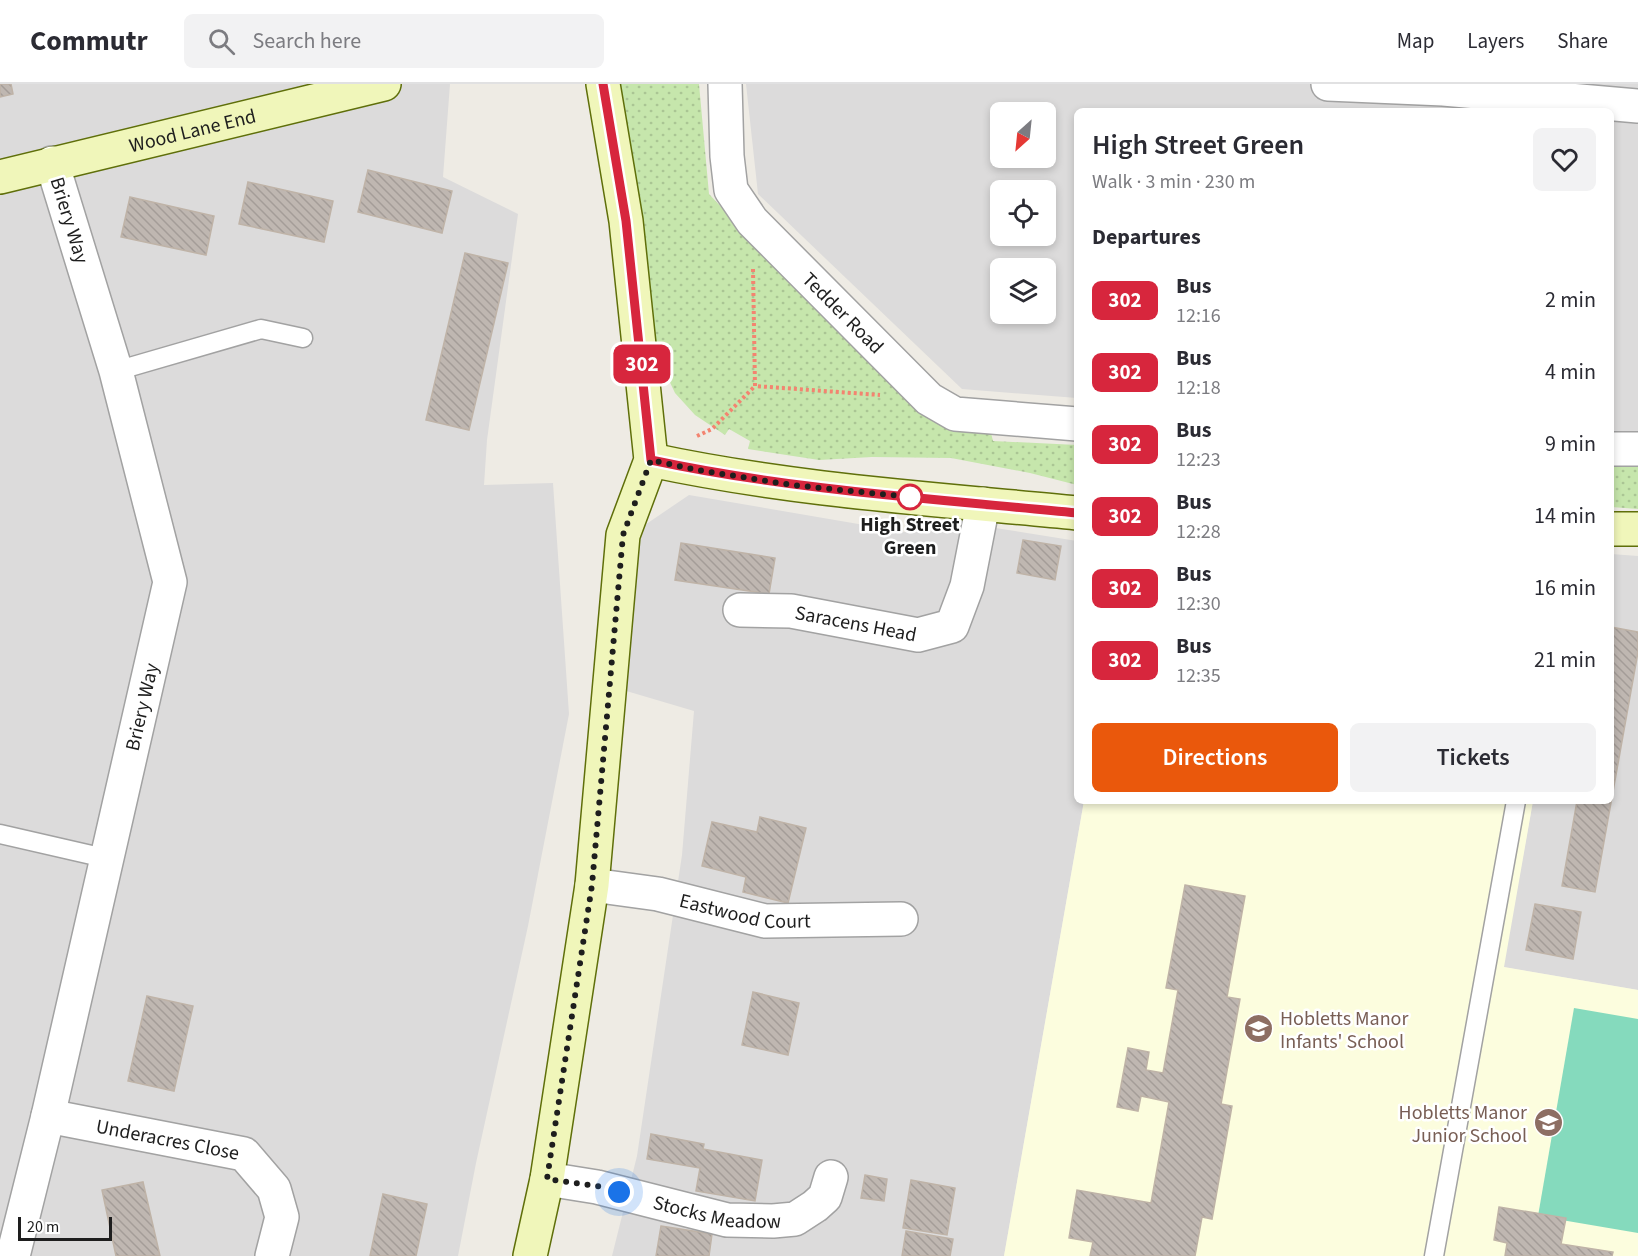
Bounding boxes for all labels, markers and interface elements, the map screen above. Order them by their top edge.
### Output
search box [184,14,604,68]
text: Commutr [30,21,148,61]
icon: search [205,25,238,58]
text: Search here [253,25,361,57]
text: Map [1397,26,1434,56]
text: Layers [1467,26,1524,56]
text: Share [1557,26,1608,56]
street label: Wood Lane End [126,102,259,160]
north arrow [990,102,1056,168]
map controls [990,102,1056,324]
text: High Street Green [1092,125,1304,165]
button: heart [1533,128,1596,191]
text: Walk · 3 min · 230 m [1092,168,1255,196]
street label: Briery Way [43,174,96,268]
button: locate [990,180,1056,246]
text: Departures [1092,221,1201,253]
button: layers [990,258,1056,324]
street label: Tedder Road [795,266,890,361]
text: Bus [1176,270,1212,302]
text: 2 min [1545,284,1596,316]
text: 302 [1108,285,1142,315]
text: 12:16 [1176,302,1221,330]
text: Bus [1176,342,1212,374]
line badge: 302 [608,344,676,384]
text: 302 [625,349,659,379]
text: 4 min [1545,356,1596,388]
text: 302 [1108,357,1142,387]
text: 12:18 [1176,374,1221,402]
text: Bus [1176,414,1212,446]
text: 9 min [1545,428,1596,460]
text: 302 [1108,429,1142,459]
text: 12:23 [1176,446,1221,474]
marker: High Street Green [897,484,923,510]
text: Bus [1176,486,1212,518]
text: 14 min [1534,500,1596,532]
text: 302 [1108,501,1142,531]
place label: High Street Green [860,511,960,562]
text: 12:28 [1176,518,1221,546]
text: Bus [1176,558,1212,590]
text: 16 min [1534,572,1596,604]
text: 302 [1108,573,1142,603]
text: 12:30 [1176,590,1221,618]
street label: Saracens Head [793,599,919,649]
text: Bus [1176,630,1212,662]
text: 21 min [1534,644,1596,676]
text: 302 [1108,645,1142,675]
street label: Briery Way [119,660,166,754]
text: 12:35 [1176,662,1221,690]
button: Directions [1092,723,1338,792]
button: Tickets [1350,723,1596,792]
street label: Eastwood Court [676,887,811,936]
place label: Hobletts Manor Infants' School [1280,1005,1408,1056]
school or university icon: Hobletts Manor Infants' School [1243,1013,1275,1045]
place label: Hobletts Manor Junior School [1399,1099,1527,1150]
school or university icon: Hobletts Manor Junior School [1532,1107,1564,1139]
street label: Underacres Close [94,1113,242,1168]
your location [604,1177,634,1207]
street label: Stocks Meadow [650,1189,782,1237]
scale bar [18,1214,112,1242]
text: 20 m [27,1216,59,1238]

